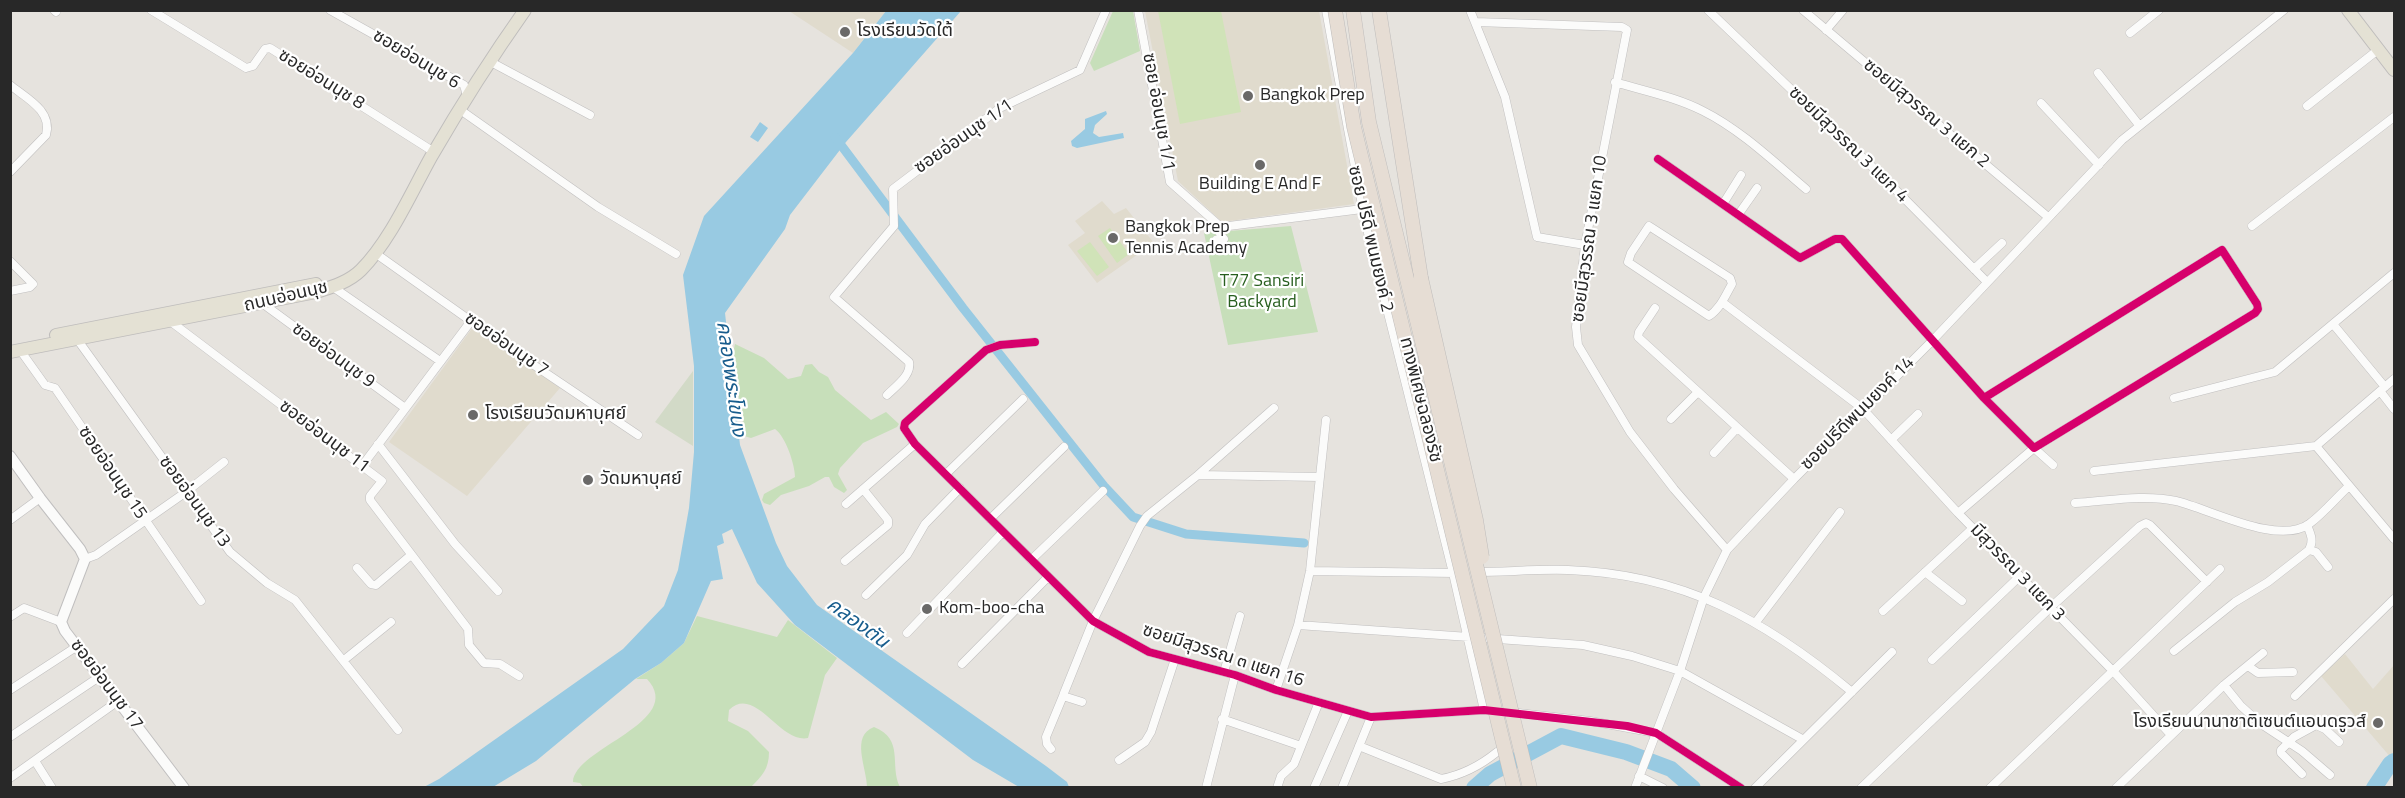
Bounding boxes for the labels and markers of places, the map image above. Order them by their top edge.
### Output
place label: โรงเรียนวัดใต้ [857,21,953,43]
marker: โรงเรียนวัดใต้ [838,25,852,39]
place label: Bangkok Prep [1260,85,1365,107]
marker: Bangkok Prep [1241,89,1255,103]
marker: Building E And F [1253,158,1267,172]
place label: Building E And F [1199,174,1321,196]
place label: Bangkok Prep Tennis Academy [1125,217,1247,260]
marker: Bangkok Prep Tennis Academy [1106,231,1120,245]
place label: โรงเรียนวัดมหาบุศย์ [485,404,626,426]
marker: โรงเรียนวัดมหาบุศย์ [466,408,480,422]
place label: วัดมหาบุศย์ [600,469,682,491]
marker: วัดมหาบุศย์ [581,473,595,487]
place label: Kom-boo-cha [939,598,1044,620]
marker: Kom-boo-cha [920,602,934,616]
place label: โรงเรียนนานาชาติเซนต์แอนดรูวส์ [2133,712,2366,734]
marker: โรงเรียนนานาชาติเซนต์แอนดรูวส์ [2371,716,2385,730]

